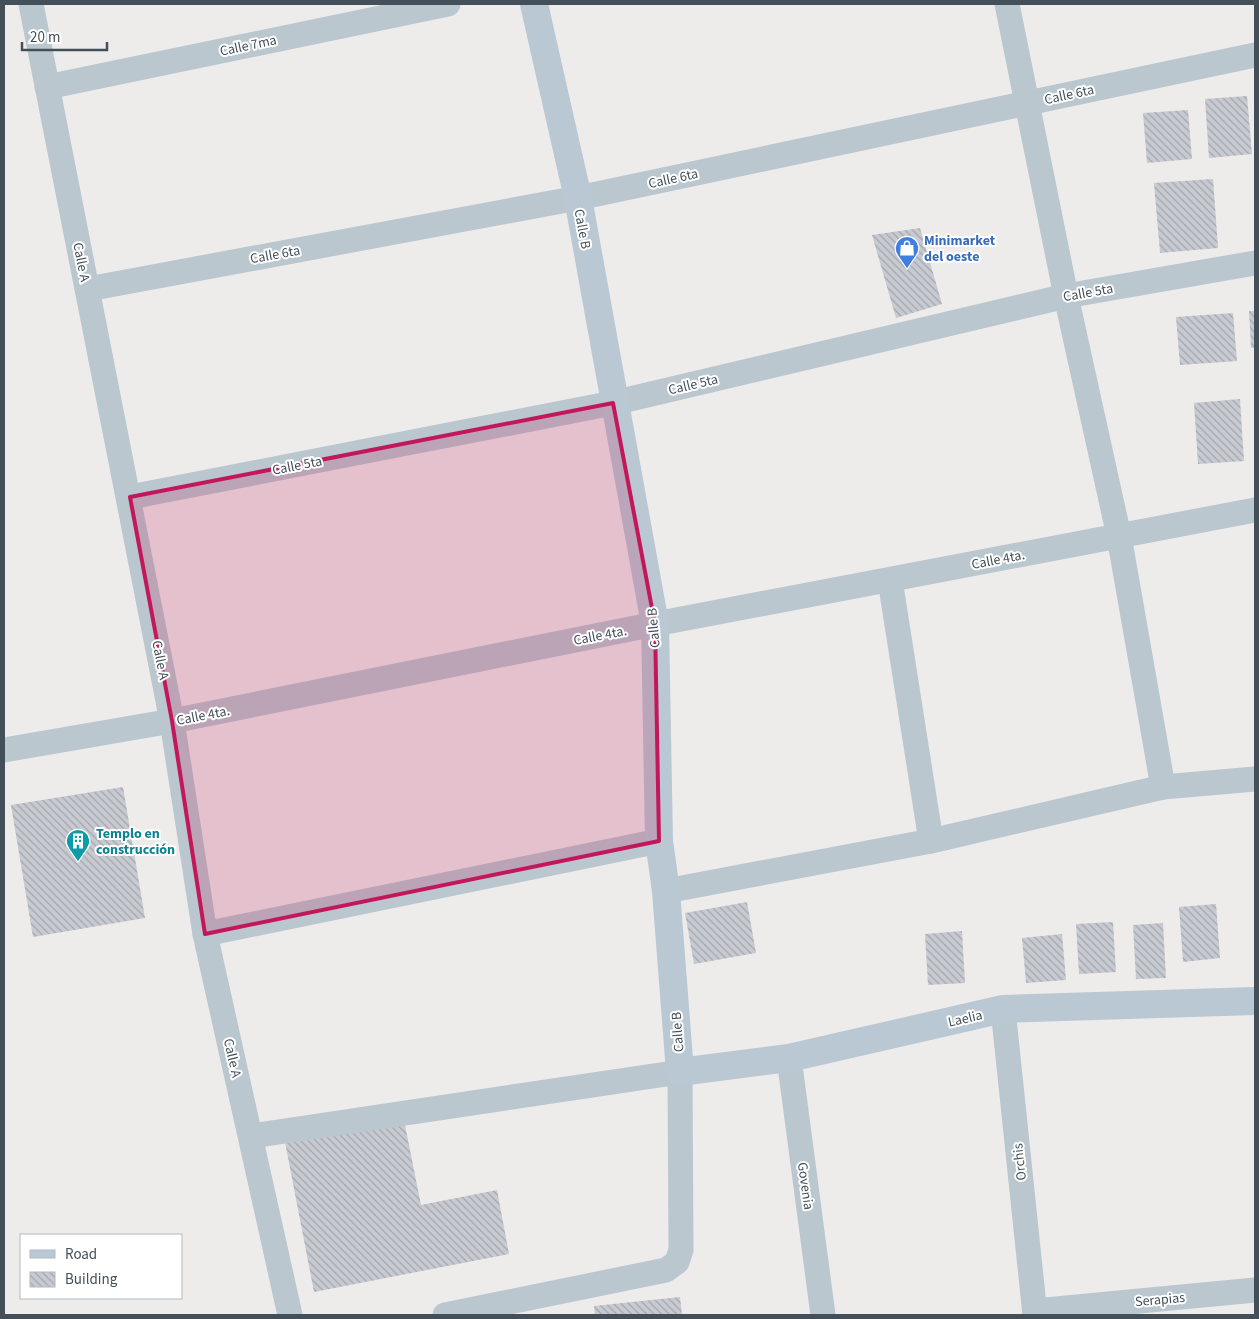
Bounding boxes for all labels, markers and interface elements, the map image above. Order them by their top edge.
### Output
scale bar [22,20,108,52]
text: 20 m [30,27,60,48]
street label: Calle 7ma [218,30,278,62]
street label: Calle 6ta [1042,80,1096,110]
street label: Calle 6ta [646,164,700,194]
street label: Calle B [569,208,595,251]
place label: Minimarket del oeste [924,231,996,267]
shop icon: Minimarket del oeste [894,235,920,269]
street label: Calle A [67,241,95,284]
street label: Calle 6ta [249,241,302,269]
street label: Calle 5ta [1062,279,1115,307]
street label: Calle 5ta [666,370,720,400]
street label: Calle 5ta [271,451,324,481]
street label: Calle 4ta. [970,545,1027,575]
street label: Calle B [642,607,666,649]
street label: Calle 4ta. [572,621,629,651]
street label: Calle A [146,639,174,682]
street label: Calle 4ta. [175,701,232,731]
place label: Templo en construcción [96,824,175,860]
building icon: Templo en construcción [65,828,91,862]
street label: Laelia [946,1005,984,1033]
street label: Calle B [667,1011,689,1053]
street label: Calle A [218,1037,246,1080]
street label: Orchis [1008,1142,1032,1182]
street label: Govenia [792,1161,818,1211]
legend [20,1234,182,1299]
text: Road [65,1244,97,1265]
text: Building [65,1269,118,1290]
street label: Serapias [1134,1288,1186,1312]

